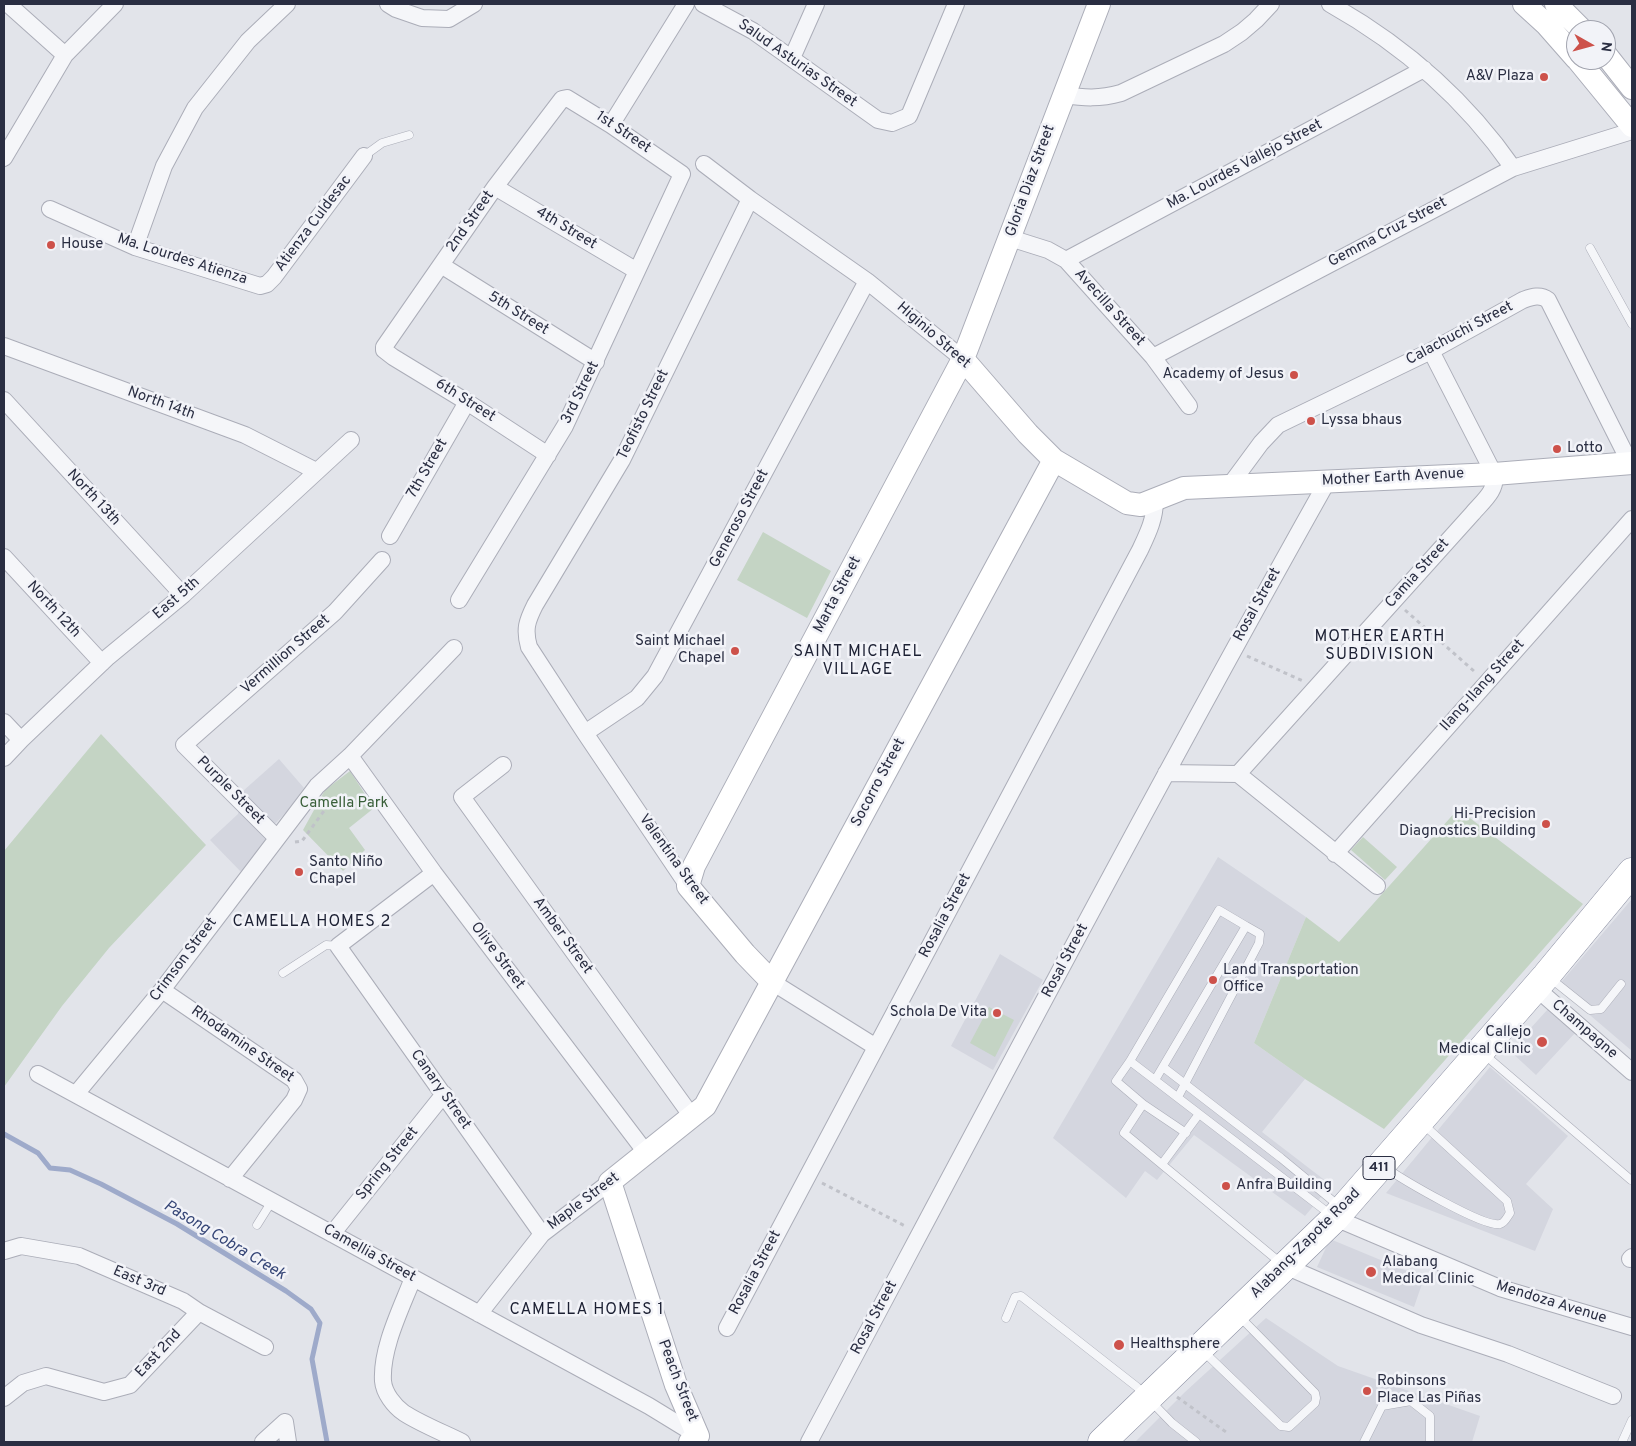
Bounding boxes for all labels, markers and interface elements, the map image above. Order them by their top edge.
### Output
street label: Salud Asturias Street [734,16,860,112]
north arrow [1566,20,1616,70]
text: N [1596,41,1614,53]
place label: A&V Plaza [1466,68,1534,86]
marker: A&V Plaza [1538,71,1550,83]
street label: 1st Street [592,108,654,158]
street label: Ma. Lourdes Vallejo Street [1164,116,1326,214]
street label: Gloria Diaz Street [1002,123,1060,239]
street label: Atienza Culdesac [272,172,356,276]
street label: 2nd Street [443,188,499,256]
street label: Gemma Cruz Street [1326,194,1450,272]
street label: 4th Street [532,204,600,254]
street label: Ma. Lourdes Atienza [115,231,249,289]
place label: House [61,236,103,254]
marker: House [45,239,57,251]
street label: Avecilla Street [1070,266,1148,350]
street label: 5th Street [484,288,552,340]
street label: Calachuchi Street [1403,298,1517,370]
street label: Higinio Street [892,299,974,373]
street label: 3rd Street [558,359,604,427]
place label: Academy of Jesus [1162,366,1284,384]
street label: Teofisto Street [614,367,674,463]
marker: Academy of Jesus [1288,369,1300,381]
street label: 6th Street [432,375,498,427]
street label: North 14th [125,383,197,425]
place label: Lyssa bhaus [1321,412,1402,430]
marker: Lyssa bhaus [1305,415,1317,427]
street label: 7th Street [404,436,452,502]
place label: Lotto [1567,440,1603,458]
marker: Lotto [1551,443,1563,455]
street label: Mother Earth Avenue [1321,465,1465,491]
street label: North 13th [62,466,124,530]
street label: Generoso Street [706,467,774,571]
street label: Camia Street [1382,536,1454,612]
street label: Marta Street [810,554,866,636]
street label: Rosal Street [1230,565,1286,645]
street label: East 5th [150,574,204,624]
street label: North 12th [22,578,84,642]
street label: Vermillion Street [238,611,334,699]
district label: MOTHER EARTH SUBDIVISION [1313,628,1447,666]
place label: Saint Michael Chapel [635,633,725,668]
street label: Ilang-Ilang Street [1437,636,1529,736]
district label: SAINT MICHAEL VILLAGE [792,643,924,681]
marker: Saint Michael Chapel [729,645,741,657]
street label: Socorro Street [848,736,910,830]
street label: Purple Street [192,753,268,829]
park label: Camella Park [299,795,389,813]
place label: Hi-Precision Diagnostics Building [1399,806,1536,841]
street label: Valentina Street [634,811,712,909]
marker: Hi-Precision Diagnostics Building [1540,818,1552,830]
place label: Santo Niño Chapel [309,854,383,889]
marker: Santo Niño Chapel [293,866,305,878]
street label: Rosalia Street [916,871,976,961]
street label: Amber Street [528,894,596,978]
district label: CAMELLA HOMES 2 [231,913,393,933]
street label: Crimson Street [147,914,221,1006]
street label: Olive Street [466,919,528,993]
street label: Rosal Street [1039,921,1093,1001]
place label: Land Transportation Office [1223,962,1359,997]
marker: Land Transportation Office [1207,974,1219,986]
street label: Champagne [1547,997,1621,1063]
street label: Rhodamine Street [187,1003,297,1087]
place label: Schola De Vita [890,1004,987,1022]
marker: Schola De Vita [991,1007,1003,1019]
place label: Callejo Medical Clinic [1438,1024,1531,1059]
marker: Callejo Medical Clinic [1535,1035,1549,1049]
street label: Canary Street [406,1047,474,1133]
street label: Spring Street [353,1124,423,1204]
road number: 411 [1363,1156,1395,1180]
street label: Maple Street [545,1169,623,1235]
place label: Anfra Building [1236,1177,1332,1195]
marker: Anfra Building [1220,1180,1232,1192]
street label: Alabang-Zapote Road [1247,1185,1365,1303]
water label: Pasong Cobra Creek [160,1197,288,1285]
street label: Camellia Street [320,1221,418,1287]
street label: Rosalia Street [726,1228,786,1318]
place label: Alabang Medical Clinic [1382,1254,1475,1289]
street label: East 3rd [110,1263,168,1301]
marker: Alabang Medical Clinic [1364,1265,1378,1279]
street label: Rosal Street [848,1278,902,1358]
street label: Mendoza Avenue [1493,1278,1609,1328]
district label: CAMELLA HOMES 1 [508,1301,666,1321]
street label: East 2nd [132,1326,186,1382]
place label: Healthsphere [1130,1336,1220,1354]
street label: Peach Street [653,1337,701,1425]
marker: Healthsphere [1112,1338,1126,1352]
place label: Robinsons Place Las Piñas [1377,1373,1481,1408]
marker: Robinsons Place Las Piñas [1361,1385,1373,1397]

